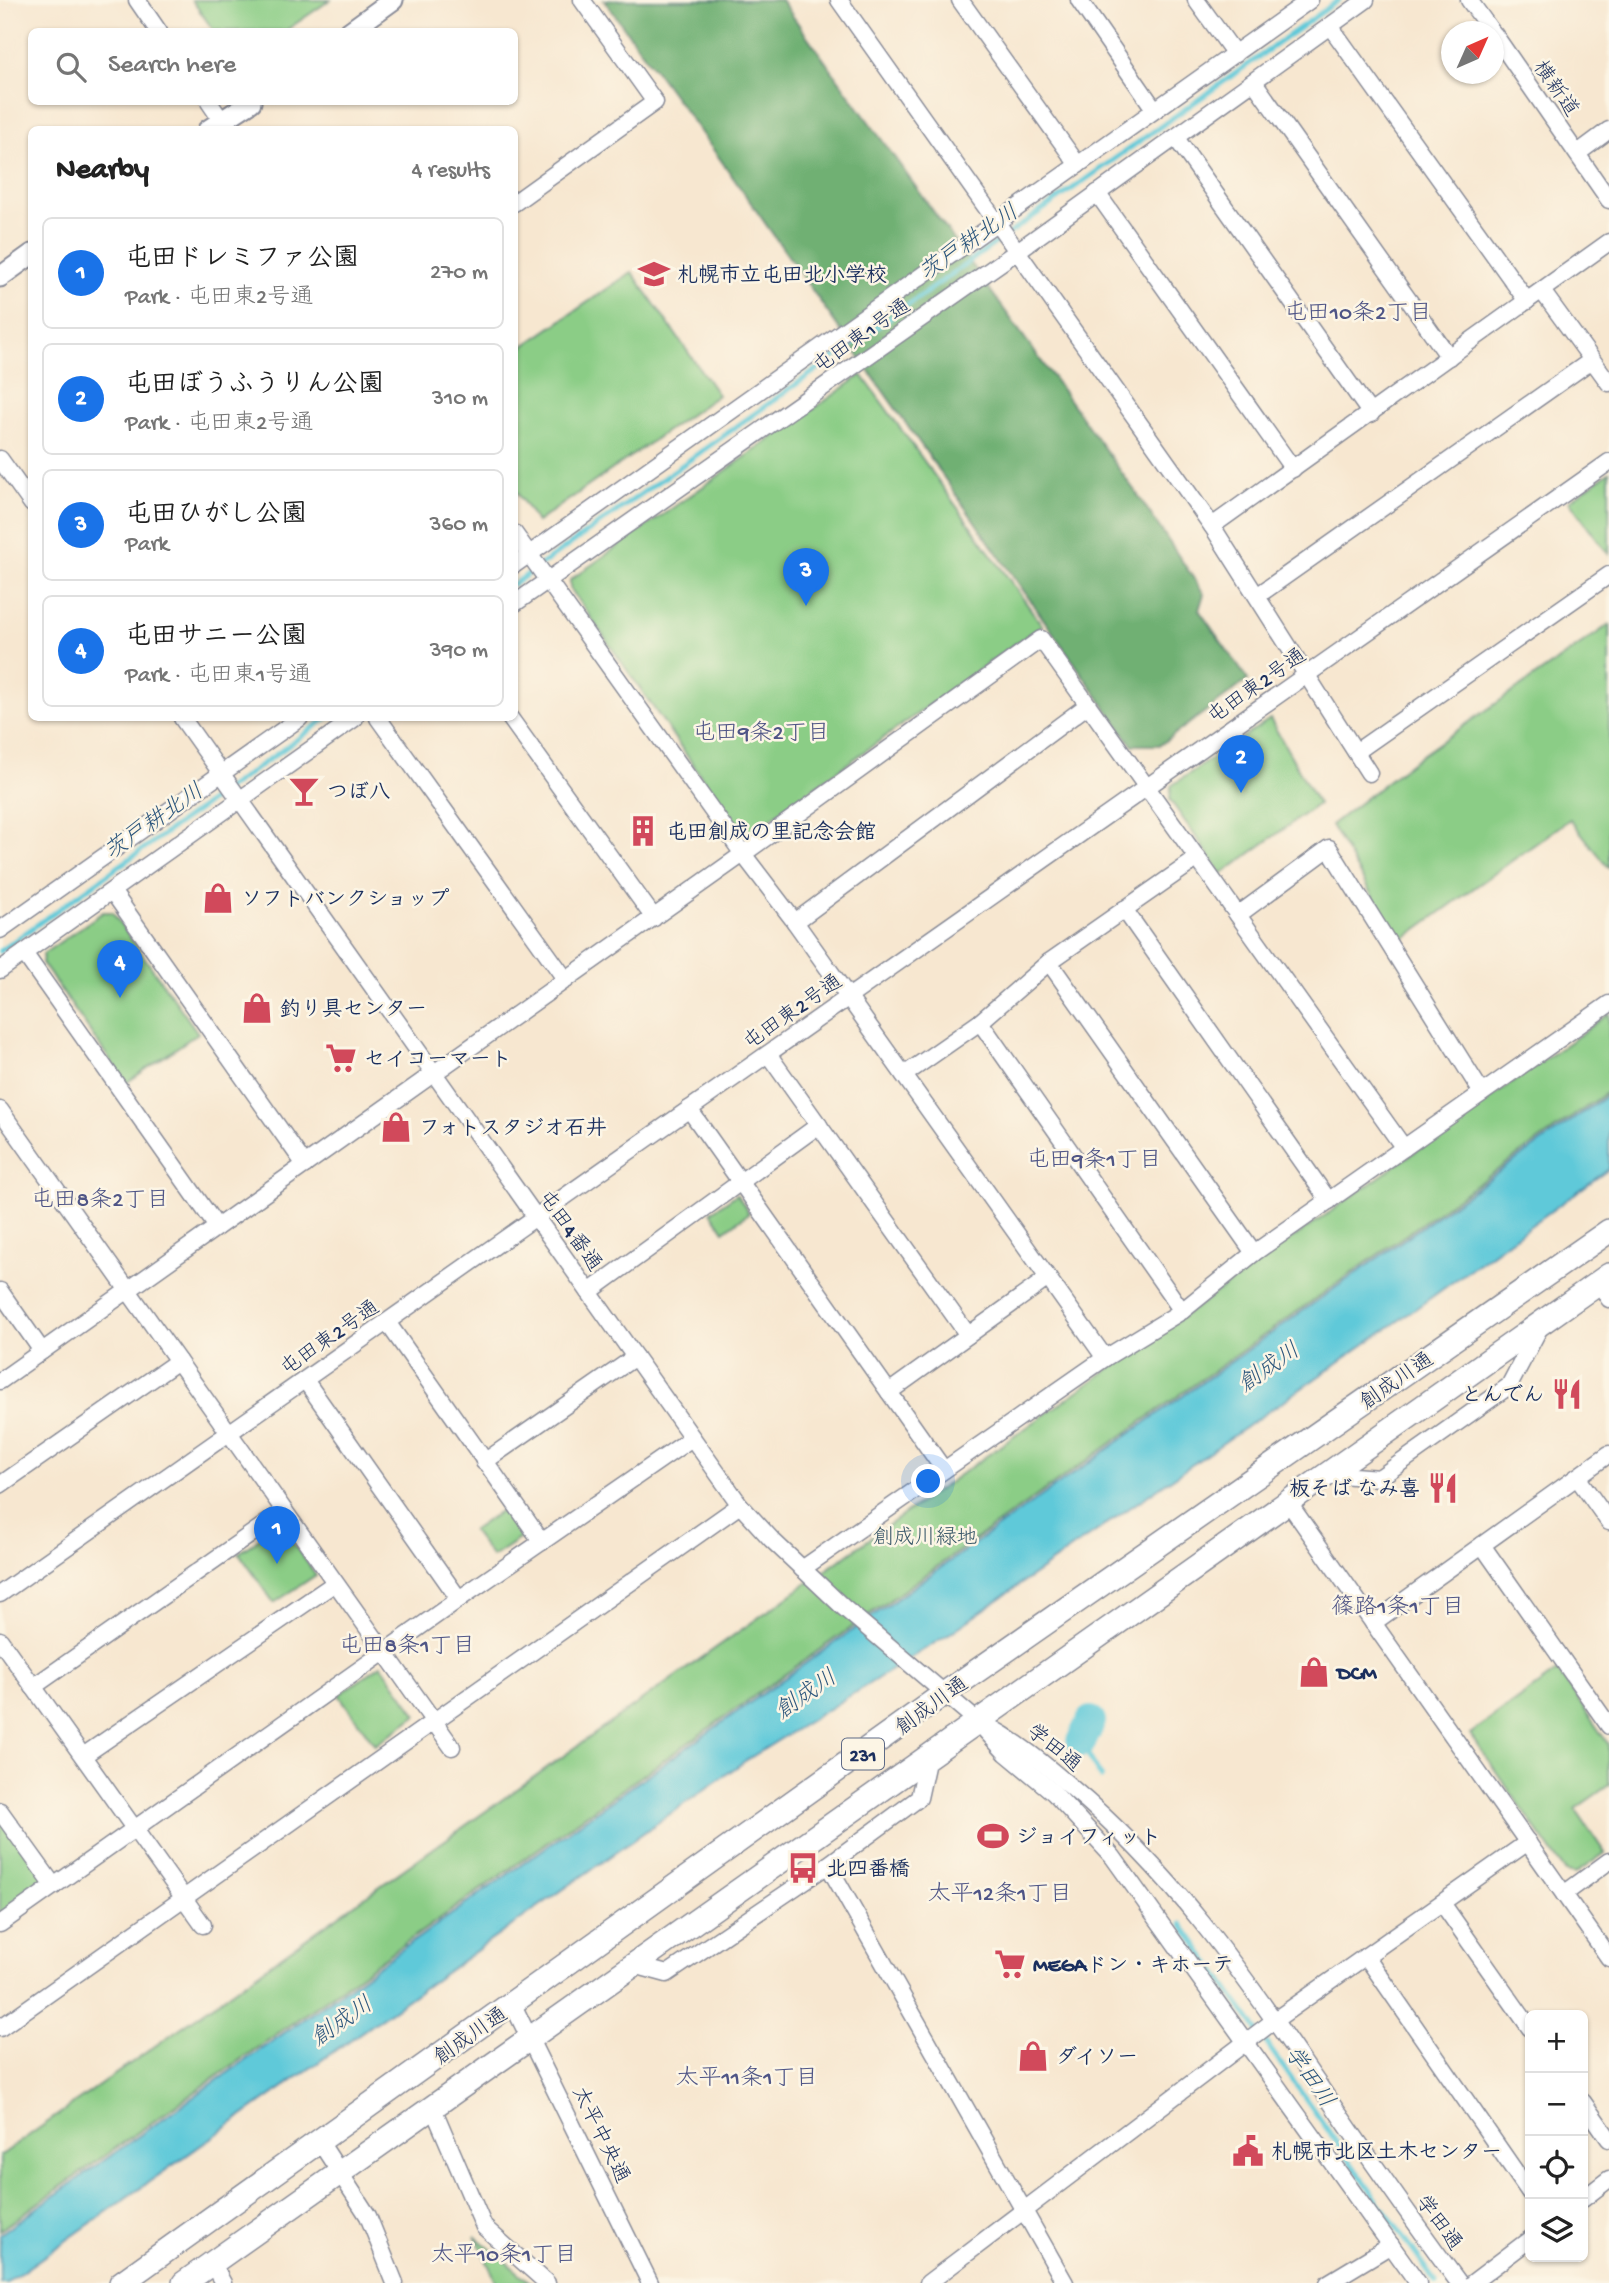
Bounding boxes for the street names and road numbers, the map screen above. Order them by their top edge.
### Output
street label: 横新道 [1526,56,1583,123]
street label: 屯田東1号通 [808,293,917,381]
street label: 屯田東2号通 [1202,643,1312,731]
street label: 屯田東2号通 [738,969,848,1057]
street label: 屯田4番通 [531,1186,606,1278]
street label: 屯田東2号通 [275,1295,385,1383]
street label: 創成川通 [1356,1348,1440,1417]
street label: 創成川通 [891,1672,974,1743]
street label: 学田通 [1020,1719,1086,1779]
road number: 231 [842,1738,884,1770]
street label: 創成川通 [430,2003,514,2072]
street label: 太平中央通 [565,2082,635,2188]
street label: 学田通 [1409,2191,1467,2257]

